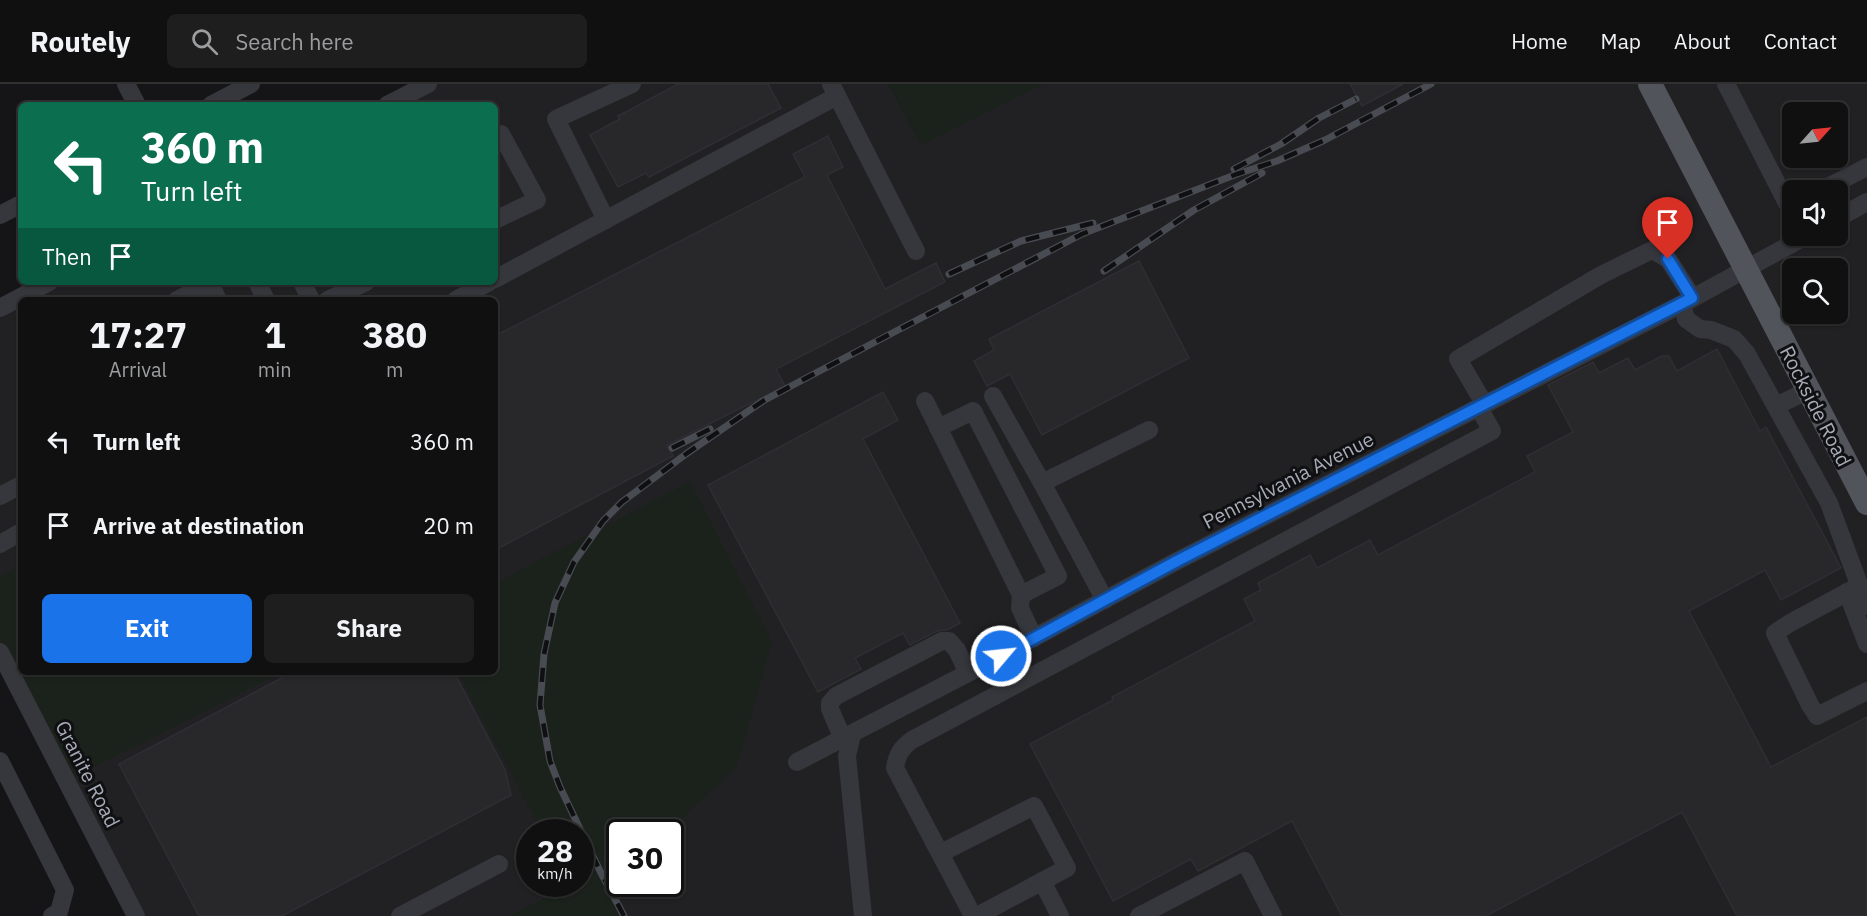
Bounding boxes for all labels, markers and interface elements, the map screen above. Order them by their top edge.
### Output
search box [167,14,587,68]
text: Routely [30,23,131,60]
icon: search [188,25,221,58]
text: Search here [236,27,354,56]
text: Home [1511,27,1568,55]
text: Map [1601,27,1641,55]
text: About [1674,27,1731,55]
text: Contact [1764,27,1837,55]
north arrow [1782,102,1848,168]
map controls [1782,102,1848,324]
text: 360 m [141,120,264,175]
icon: left [42,126,120,204]
text: Turn left [141,173,242,208]
button: sound [1782,180,1848,246]
pin [1642,197,1693,259]
icon: arrive [1651,206,1684,239]
icon: arrive [104,240,137,273]
text: Then [42,242,92,271]
button: search [1782,258,1848,324]
text: 17:27 [89,311,187,358]
text: 1 [264,311,286,358]
text: 380 [362,311,427,358]
street label: Rockside Road [1774,341,1858,471]
text: Arrival [109,356,167,383]
text: min [258,356,292,383]
text: m [386,356,404,383]
icon: left [42,425,75,458]
street label: Pennsylvania Avenue [1198,425,1378,535]
text: Turn left [93,427,181,456]
text: 360 m [410,427,474,456]
icon: arrive [42,509,75,542]
text: Arrive at destination [93,511,304,540]
text: 20 m [423,511,474,540]
button: Exit [42,594,252,663]
button: Share [264,594,474,663]
position arrow [969,624,1033,688]
street label: Granite Road [49,716,127,832]
speed limit sign: 30 [606,819,684,897]
text: 28 [537,831,573,870]
text: km/h [537,864,573,883]

